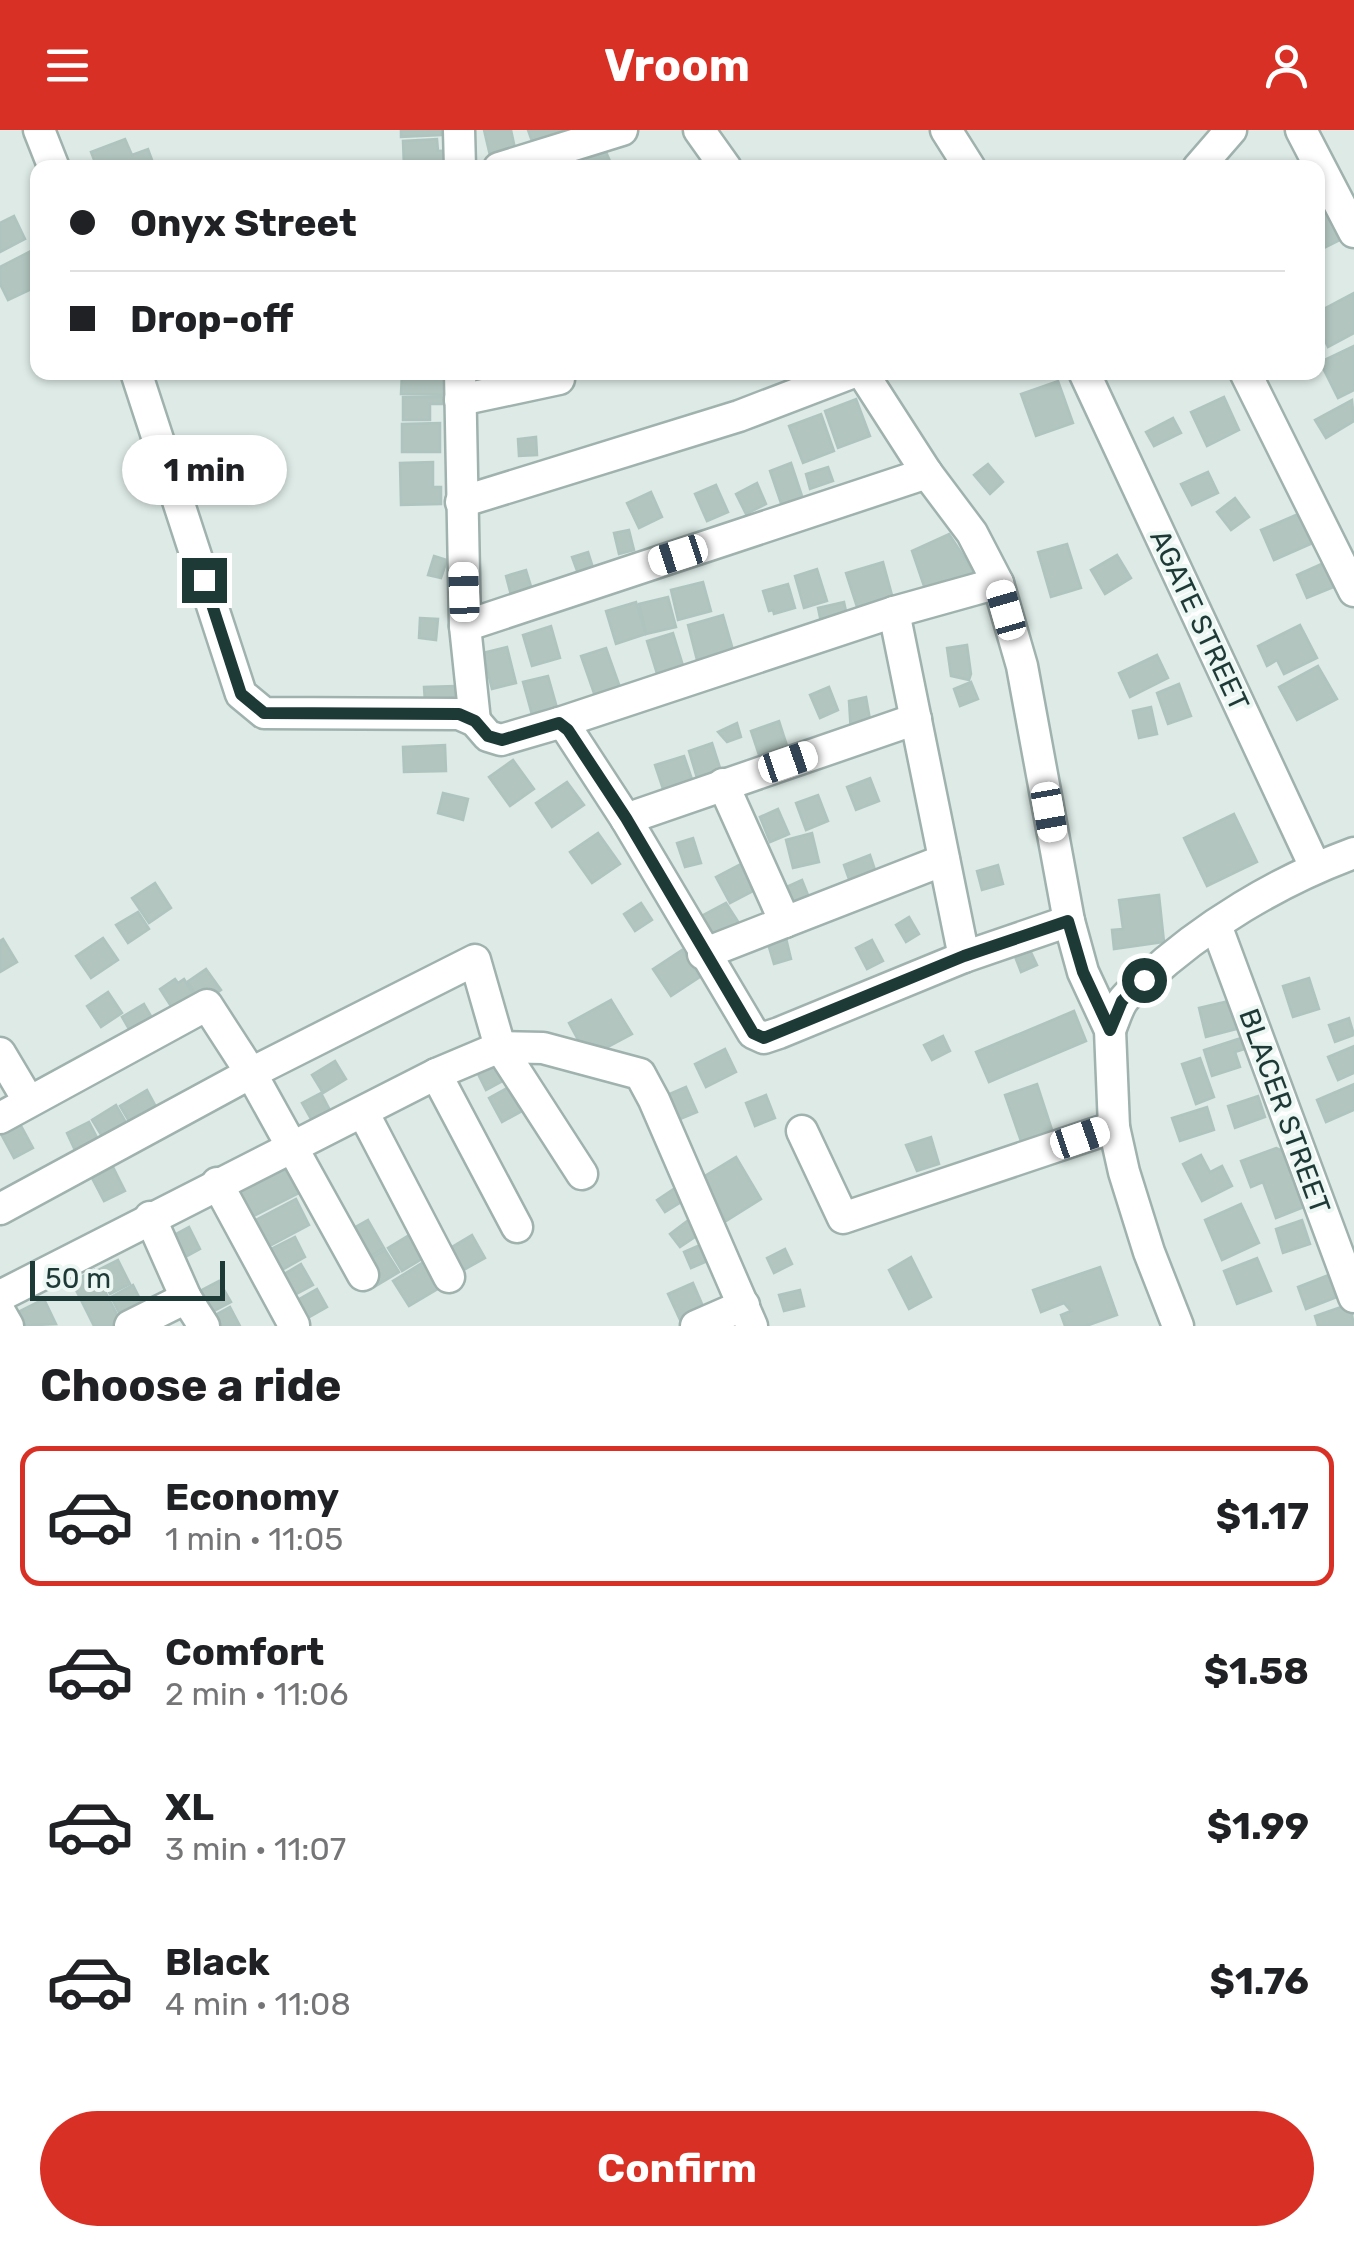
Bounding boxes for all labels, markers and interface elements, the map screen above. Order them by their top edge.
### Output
icon: menu [40,38,95,93]
icon: person [1259,38,1314,93]
text: Vroom [604,39,750,92]
text: Onyx Street [130,200,357,246]
text: Drop-off [130,296,293,342]
callout: 1 min [121,435,286,505]
text: 1 min [164,451,245,489]
street label: AGATE STREET [1143,525,1256,716]
car [645,531,711,579]
route end [182,558,227,603]
car [448,561,480,623]
car [983,577,1029,643]
car [755,738,821,786]
car [1029,780,1069,844]
route start [1122,958,1167,1003]
street label: BLACER STREET [1232,1004,1337,1218]
car [1047,1114,1113,1162]
scale bar [30,1256,225,1300]
text: 50 m [45,1262,111,1295]
text: Choose a ride [40,1359,342,1412]
icon: car [45,1471,135,1561]
text: Economy [165,1474,339,1520]
text: $1.17 [1216,1493,1309,1539]
text: 1 min · 11:05 [165,1520,343,1558]
icon: car [45,1626,135,1716]
text: Comfort [165,1629,324,1675]
text: $1.58 [1204,1648,1309,1694]
text: 2 min · 11:06 [165,1675,349,1713]
icon: car [45,1781,135,1871]
text: XL [165,1784,214,1830]
text: $1.99 [1207,1803,1309,1849]
text: 3 min · 11:07 [165,1830,346,1868]
icon: car [45,1936,135,2026]
text: Black [165,1939,270,1985]
text: $1.76 [1210,1958,1309,2004]
text: 4 min · 11:08 [165,1985,351,2023]
button: Confirm [40,2111,1314,2226]

